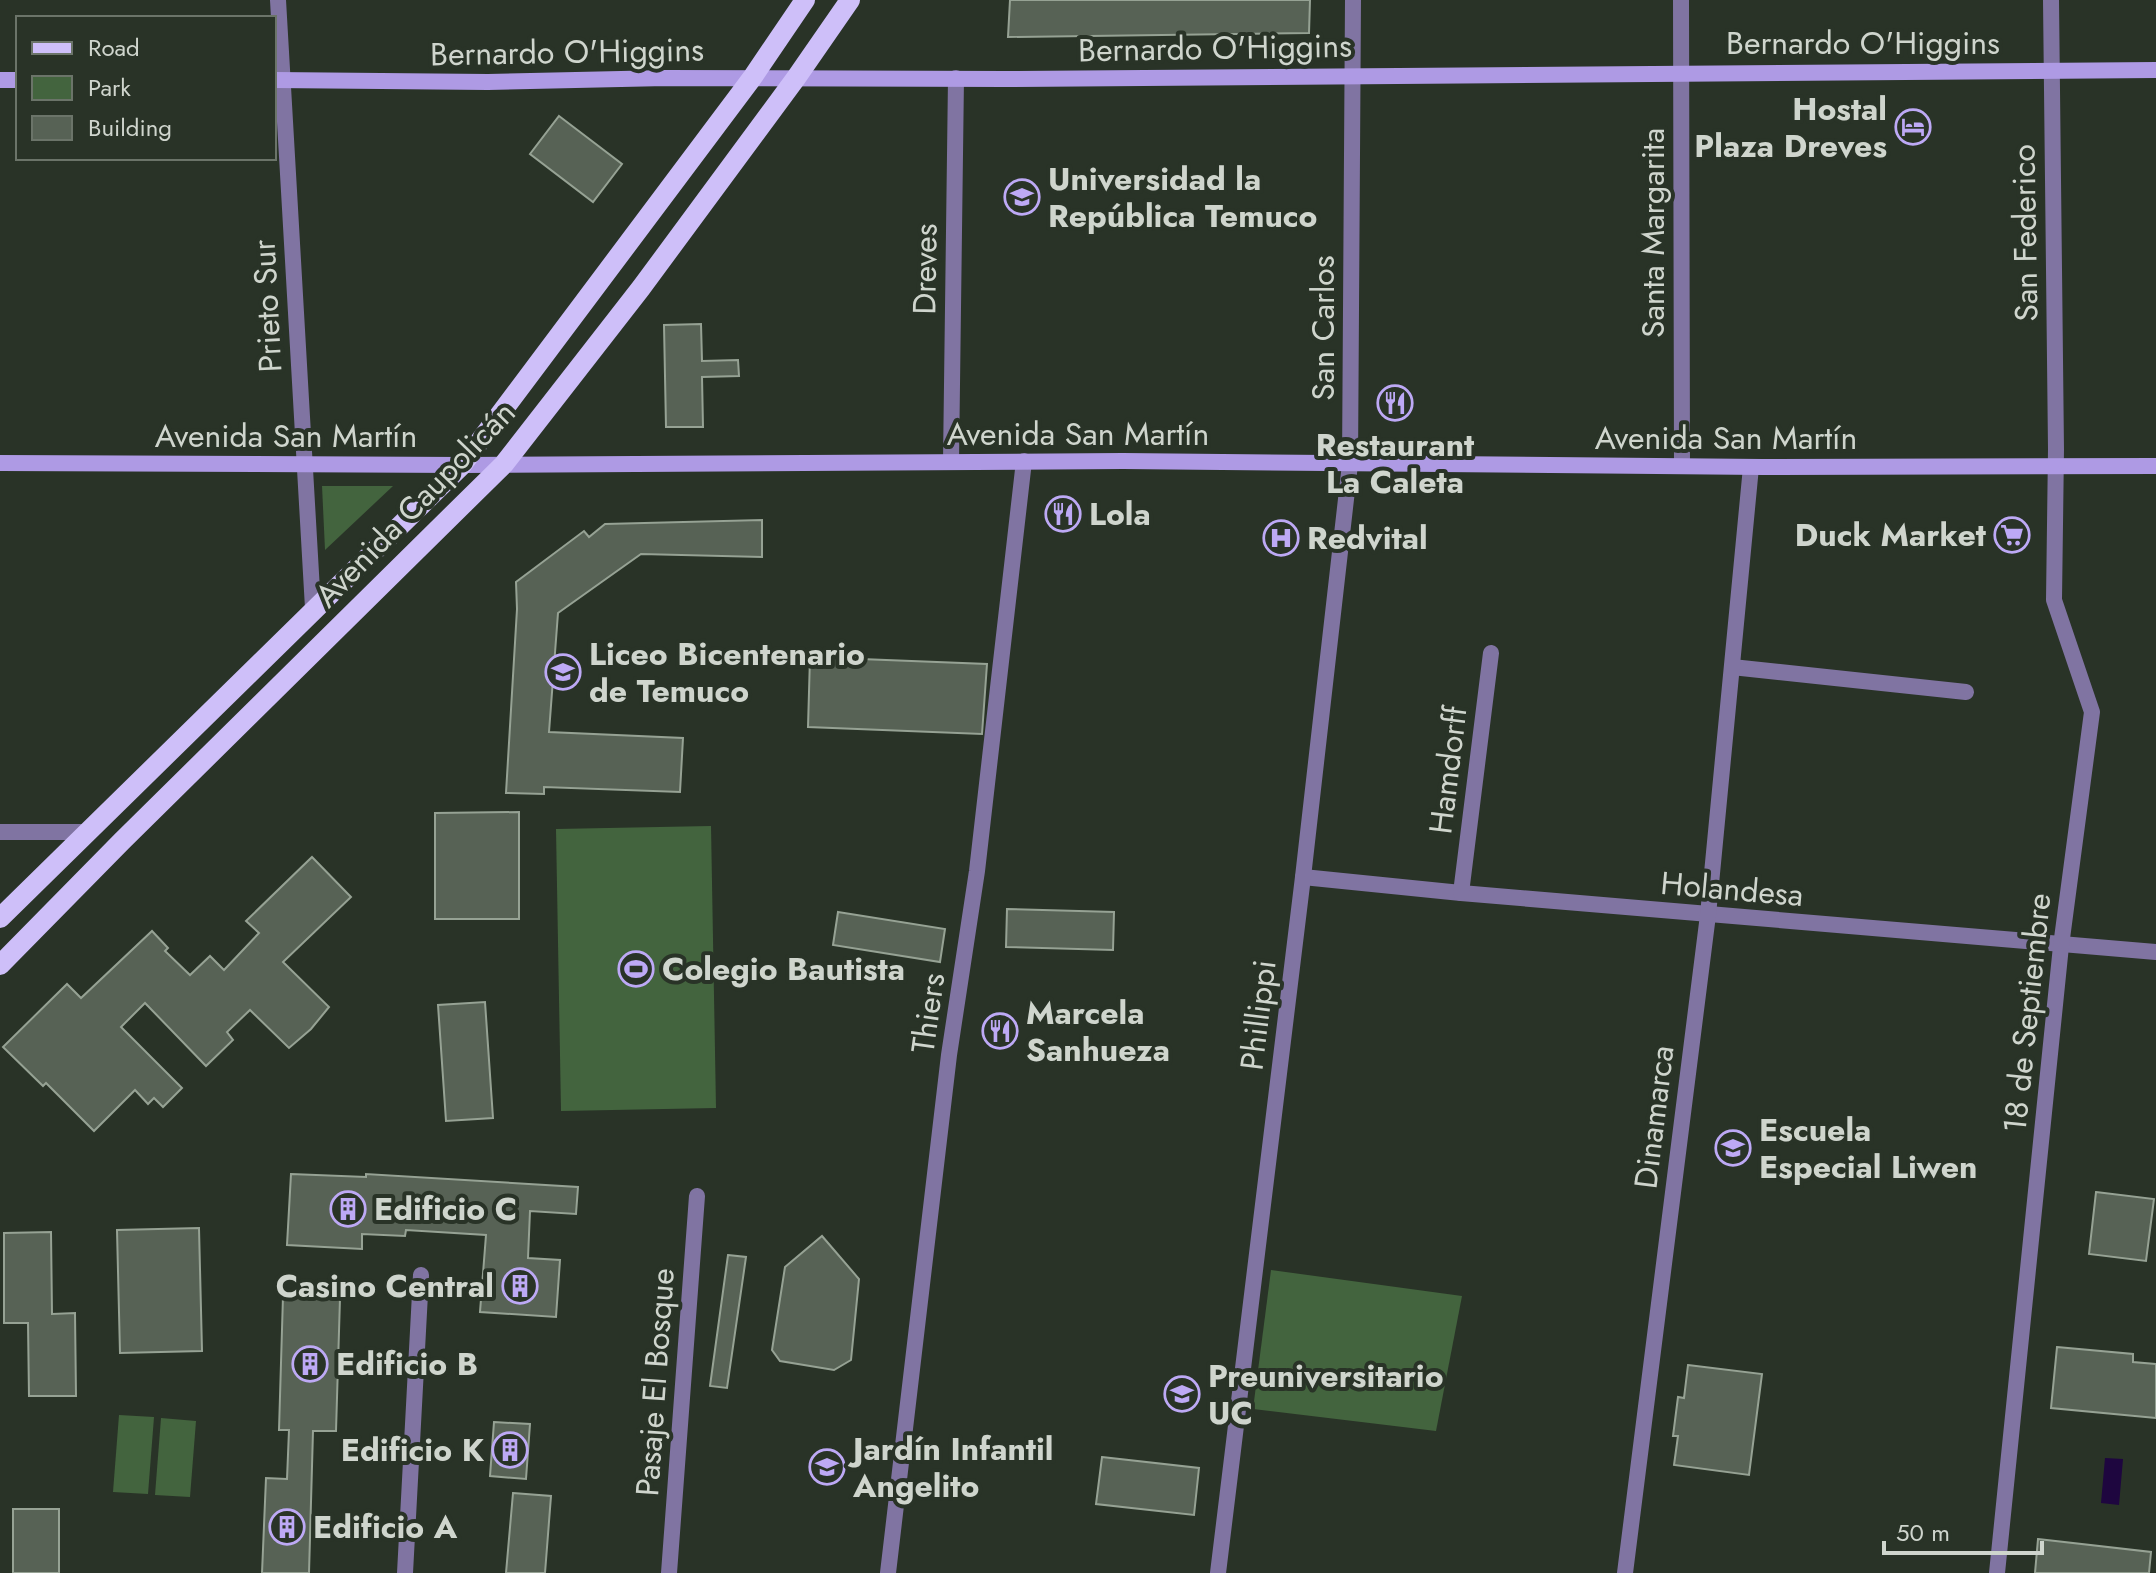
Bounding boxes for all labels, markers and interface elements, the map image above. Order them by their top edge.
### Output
legend [16,16,276,160]
street label: Bernardo O'Higgins [1726,20,2000,66]
street label: Bernardo O'Higgins [1078,23,1352,73]
street label: Bernardo O'Higgins [430,27,704,77]
text: Road [88,30,140,65]
text: Park [88,70,131,105]
place label: Hostal Plaza Dreves [1694,86,1887,169]
hotel icon: Hostal Plaza Dreves [1894,108,1932,146]
text: Building [88,110,172,145]
street label: Santa Margarita [1630,128,1676,338]
street label: San Federico [2000,144,2050,322]
place label: Universidad la República Temuco [1048,156,1317,239]
school or university icon: Universidad la República Temuco [1003,178,1041,216]
street label: Dreves [901,223,949,315]
street label: Prieto Sur [241,239,293,373]
street label: San Carlos [1300,255,1346,401]
restaurant icon: Restaurant La Caleta [1376,384,1414,422]
street label: Avenida Caupolicán [304,391,526,617]
street label: Avenida San Martín [947,411,1209,457]
street label: Avenida San Martín [155,413,417,459]
street label: Avenida San Martín [1595,415,1857,461]
place label: Restaurant La Caleta [1316,422,1475,505]
place label: Lola [1089,491,1151,537]
restaurant icon: Lola [1044,495,1082,533]
place label: Duck Market [1795,512,1987,558]
place label: Redvital [1307,515,1428,561]
supermarket icon: Duck Market [1993,516,2031,554]
hospital icon: Redvital [1262,519,1300,557]
place label: Liceo Bicentenario de Temuco [589,631,865,714]
school or university icon: Liceo Bicentenario de Temuco [544,653,582,691]
street label: Hamdorff [1417,703,1479,836]
street label: Holandesa [1659,860,1805,918]
street label: 18 de Septiembre [1992,891,2062,1135]
place label: Colegio Bautista [662,946,905,992]
sports icon: Colegio Bautista [617,950,655,988]
street label: Phillippi [1228,957,1288,1073]
street label: Thiers [900,970,956,1056]
place label: Marcela Sanhueza [1026,990,1170,1073]
restaurant icon: Marcela Sanhueza [981,1012,1019,1050]
street label: Dinamarca [1622,1043,1686,1191]
place label: Escuela Especial Liwen [1759,1107,1977,1190]
school or university icon: Escuela Especial Liwen [1714,1129,1752,1167]
place label: Edificio C [374,1186,517,1232]
building icon: Edificio C [329,1190,367,1228]
place label: Casino Central [276,1263,494,1309]
street label: Pasaje El Bosque [624,1266,686,1498]
building icon: Casino Central [501,1267,539,1305]
place label: Edificio B [336,1341,478,1387]
building icon: Edificio B [291,1345,329,1383]
place label: Preuniversitario UC [1208,1353,1444,1436]
school or university icon: Preuniversitario UC [1163,1375,1201,1413]
place label: Jardín Infantil Angelito [847,1426,1053,1509]
place label: Edificio K [341,1427,485,1473]
building icon: Edificio K [491,1431,529,1469]
school or university icon: Jardín Infantil Angelito [808,1448,846,1486]
place label: Edificio A [313,1504,458,1550]
scale bar [1884,1505,2042,1555]
building icon: Edificio A [268,1508,306,1546]
text: 50 m [1896,1515,1950,1550]

